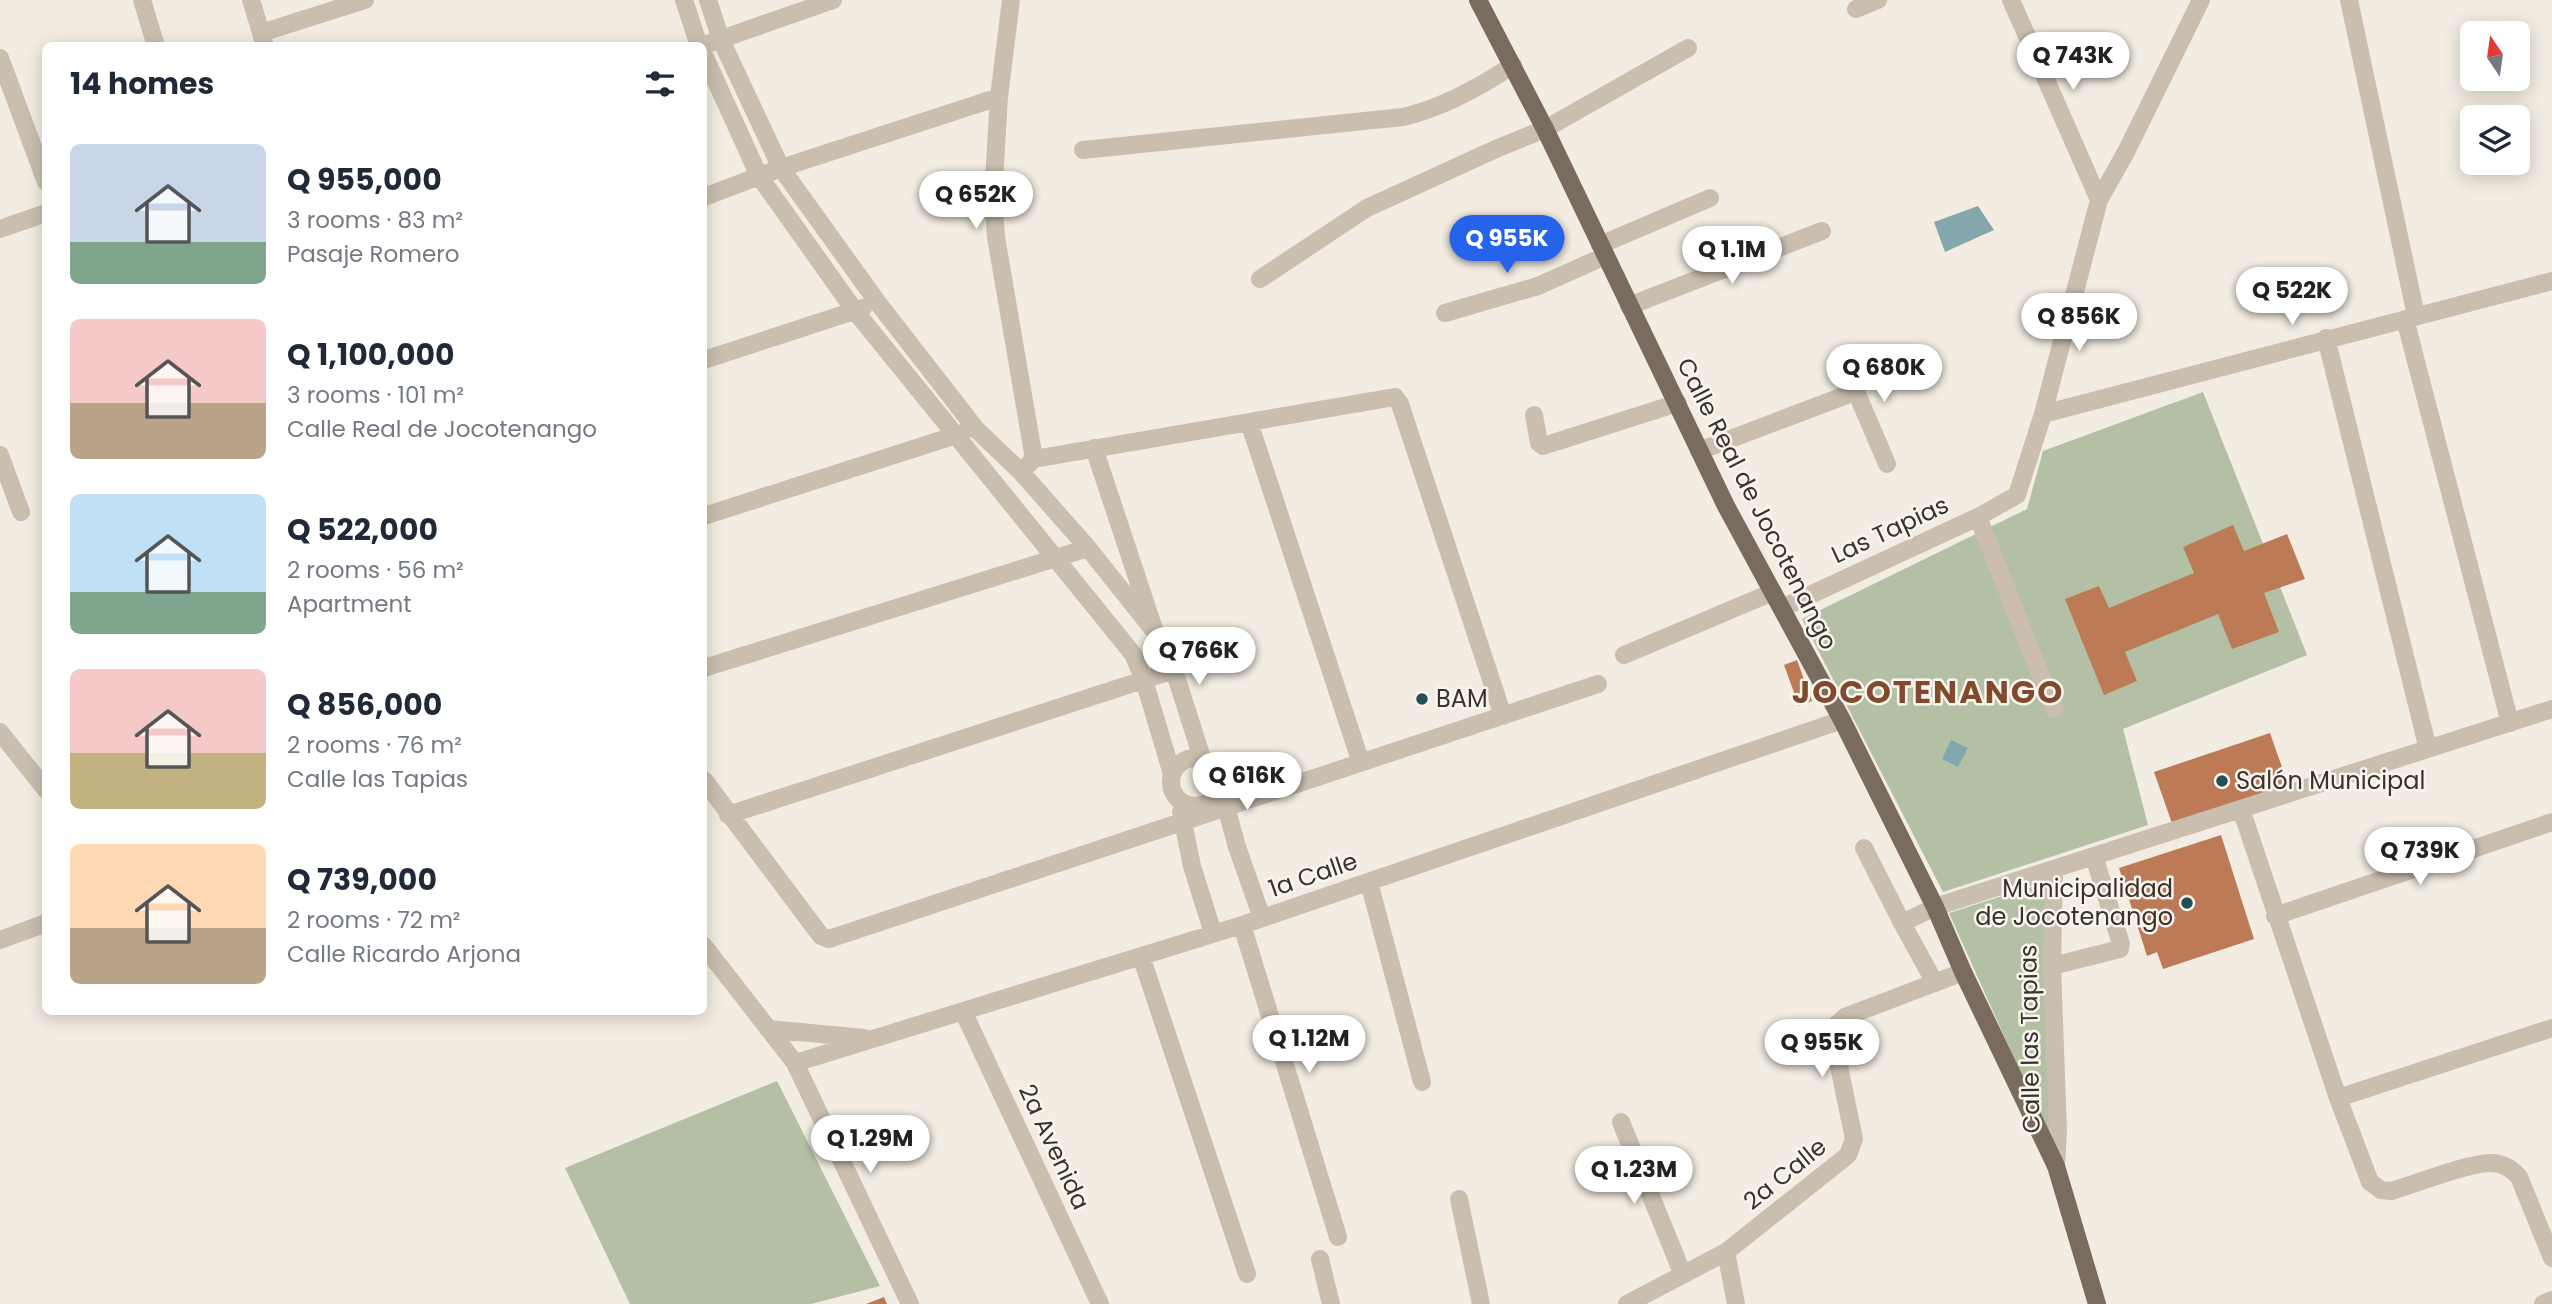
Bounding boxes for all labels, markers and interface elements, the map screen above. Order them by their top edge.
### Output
north arrow [2460,21,2530,91]
map controls [2460,21,2530,175]
pin: Q 743K [2016,32,2130,92]
text: Q 743K [2033,39,2113,71]
text: 14 homes [70,62,214,105]
icon: filters [641,65,679,103]
button: layers [2460,105,2530,175]
text: Q 955,000 [287,158,442,201]
icon: home [126,172,210,256]
pin: Q 652K [919,172,1033,231]
text: Q 652K [935,178,1017,210]
text: 3 rooms · 83 m² [287,204,463,236]
pin: Q 955K [1450,216,1564,275]
text: Q 955K [1465,222,1549,254]
pin: Q 1.1M [1675,226,1789,286]
text: Q 1.1M [1698,233,1766,265]
text: Pasaje Romero [287,238,459,270]
pin: Q 522K [2235,268,2349,327]
text: Q 522K [2252,274,2332,306]
pin: Q 856K [2022,294,2136,353]
text: Q 856K [2037,300,2121,332]
text: Q 1,100,000 [287,333,455,376]
pin: Q 680K [1827,344,1941,404]
icon: home [126,347,210,431]
text: Q 680K [1842,351,1926,383]
street label: Calle Real de Jocotenango [1669,352,1846,655]
text: 3 rooms · 101 m² [287,379,464,411]
text: Calle Real de Jocotenango [287,413,597,445]
street label: Las Tapias [1826,488,1954,571]
text: Q 522,000 [287,508,438,551]
icon: home [126,522,210,606]
text: 2 rooms · 56 m² [287,554,464,586]
text: Apartment [287,588,412,620]
pin: Q 766K [1142,628,1256,687]
text: Q 766K [1159,634,1239,666]
district label: JOCOTENANGO [1792,669,2064,714]
place label: BAM [1436,682,1488,715]
text: Q 856,000 [287,683,442,726]
marker: BAM [1414,691,1430,707]
icon: home [126,697,210,781]
text: 2 rooms · 76 m² [287,729,462,761]
pin: Q 616K [1190,752,1304,812]
text: Q 616K [1209,759,1285,791]
text: Calle las Tapias [287,763,468,795]
place label: Salón Municipal [2236,764,2425,797]
marker: Salón Municipal [2214,773,2230,789]
pin: Q 739K [2363,828,2477,887]
text: Q 739K [2380,834,2460,866]
street label: 1a Calle [1264,844,1362,905]
text: Q 739,000 [287,858,437,901]
icon: home [126,872,210,956]
place label: Municipalidad de Jocotenango [1975,872,2173,933]
marker: Municipalidad de Jocotenango [2179,895,2195,911]
text: 2 rooms · 72 m² [287,904,460,936]
text: Calle Ricardo Arjona [287,938,521,970]
street label: Calle las Tapias [2011,944,2048,1134]
pin: Q 1.12M [1244,1016,1374,1075]
pin: Q 955K [1765,1020,1879,1079]
text: Q 1.12M [1268,1022,1350,1054]
text: Q 955K [1780,1026,1864,1058]
street label: 2a Avenida [1011,1079,1098,1215]
pin: Q 1.29M [805,1116,935,1175]
text: Q 1.29M [827,1122,913,1154]
street label: 2a Calle [1736,1130,1833,1217]
pin: Q 1.23M [1569,1146,1699,1206]
text: Q 1.23M [1591,1153,1677,1185]

